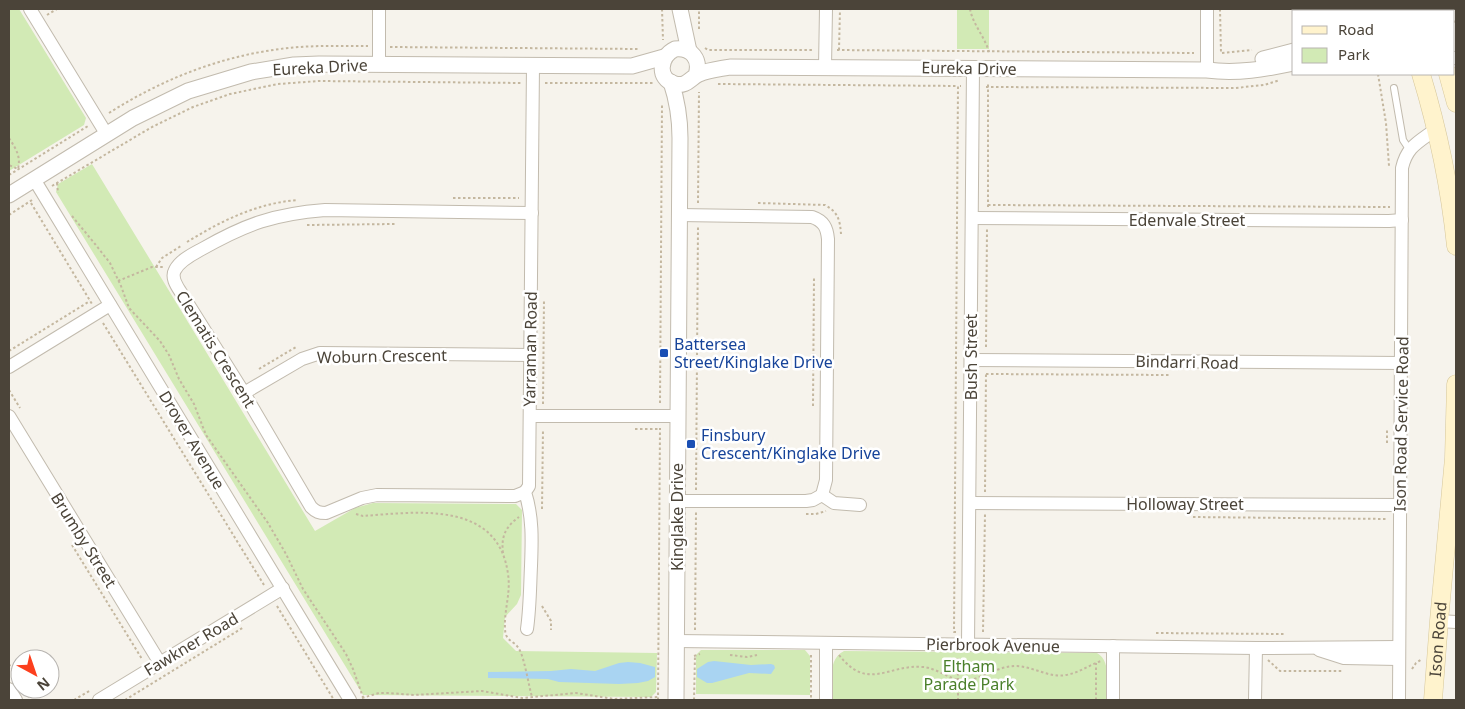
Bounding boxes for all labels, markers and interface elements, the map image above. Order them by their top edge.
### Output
legend [1292,10,1455,75]
text: Road [1338,19,1374,39]
text: Park [1338,44,1370,64]
street label: Eureka Drive [272,54,368,80]
street label: Eureka Drive [921,56,1017,80]
street label: Edenvale Street [1129,209,1246,231]
street label: Clematis Crescent [171,286,261,412]
street label: Yarraman Road [518,291,542,407]
street label: Bush Street [960,313,982,400]
place label: Battersea Street/Kinglake Drive [674,333,833,373]
street label: Ison Road Service Road [1388,336,1414,512]
street label: Woburn Crescent [317,344,447,368]
marker: Battersea Street/Kinglake Drive [658,347,670,359]
street label: Bindarri Road [1135,350,1239,374]
street label: Drover Avenue [154,387,230,493]
place label: Finsbury Crescent/Kinglake Drive [701,424,881,464]
marker: Finsbury Crescent/Kinglake Drive [685,438,697,450]
street label: Kinglake Drive [666,463,688,571]
street label: Brumby Street [46,488,122,592]
street label: Holloway Street [1126,493,1244,515]
street label: Ison Road [1424,601,1452,678]
street label: Fawkner Road [140,607,242,681]
street label: Pierbrook Avenue [926,633,1060,657]
north arrow [10,649,60,699]
park label: Eltham Parade Park [924,655,1015,695]
text: N [33,673,54,695]

